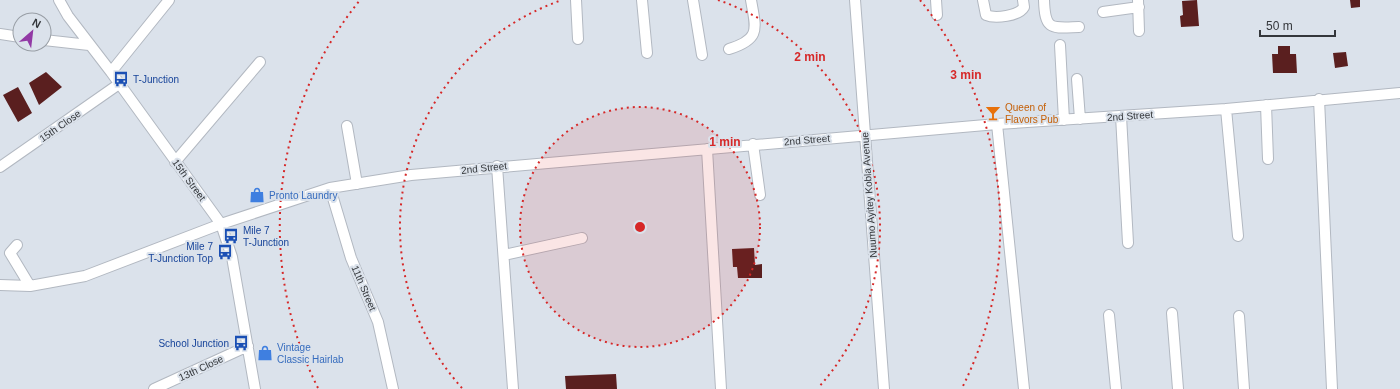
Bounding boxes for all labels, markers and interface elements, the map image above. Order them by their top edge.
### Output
north arrow [12,12,52,52]
scale bar [1260,12,1335,38]
text: N [30,16,43,30]
text: 50 m [1266,19,1293,33]
text: 2 min [794,50,826,64]
text: 3 min [950,68,982,82]
bus stop icon: T-Junction [112,70,130,88]
place label: T-Junction [133,74,179,85]
place label: Queen of Flavors Pub [1005,102,1059,125]
bar icon: Queen of Flavors Pub [984,104,1002,122]
street label: 15th Close [37,108,83,144]
street label: 2nd Street [1107,109,1154,123]
street label: Nuumo Ayitey Kobla Avenue [859,131,879,258]
street label: 2nd Street [784,132,831,147]
text: 1 min [709,135,741,149]
street label: 15th Street [170,157,208,203]
street label: 2nd Street [460,160,508,176]
shop icon: Pronto Laundry [248,186,266,204]
place label: Pronto Laundry [269,190,337,201]
centre of rings [633,220,647,234]
place label: Mile 7 T-Junction [243,225,289,248]
bus stop icon: Mile 7 T-Junction [222,227,240,245]
place label: Mile 7 T-Junction Top [148,241,213,264]
bus stop icon: Mile 7 T-Junction Top [216,243,234,261]
street label: 11th Street [350,264,379,313]
bus stop icon: School Junction [232,334,250,352]
place label: School Junction [158,338,229,349]
place label: Vintage Classic Hairlab [277,342,344,365]
shop icon: Vintage Classic Hairlab [256,344,274,362]
street label: 13th Close [177,353,225,383]

